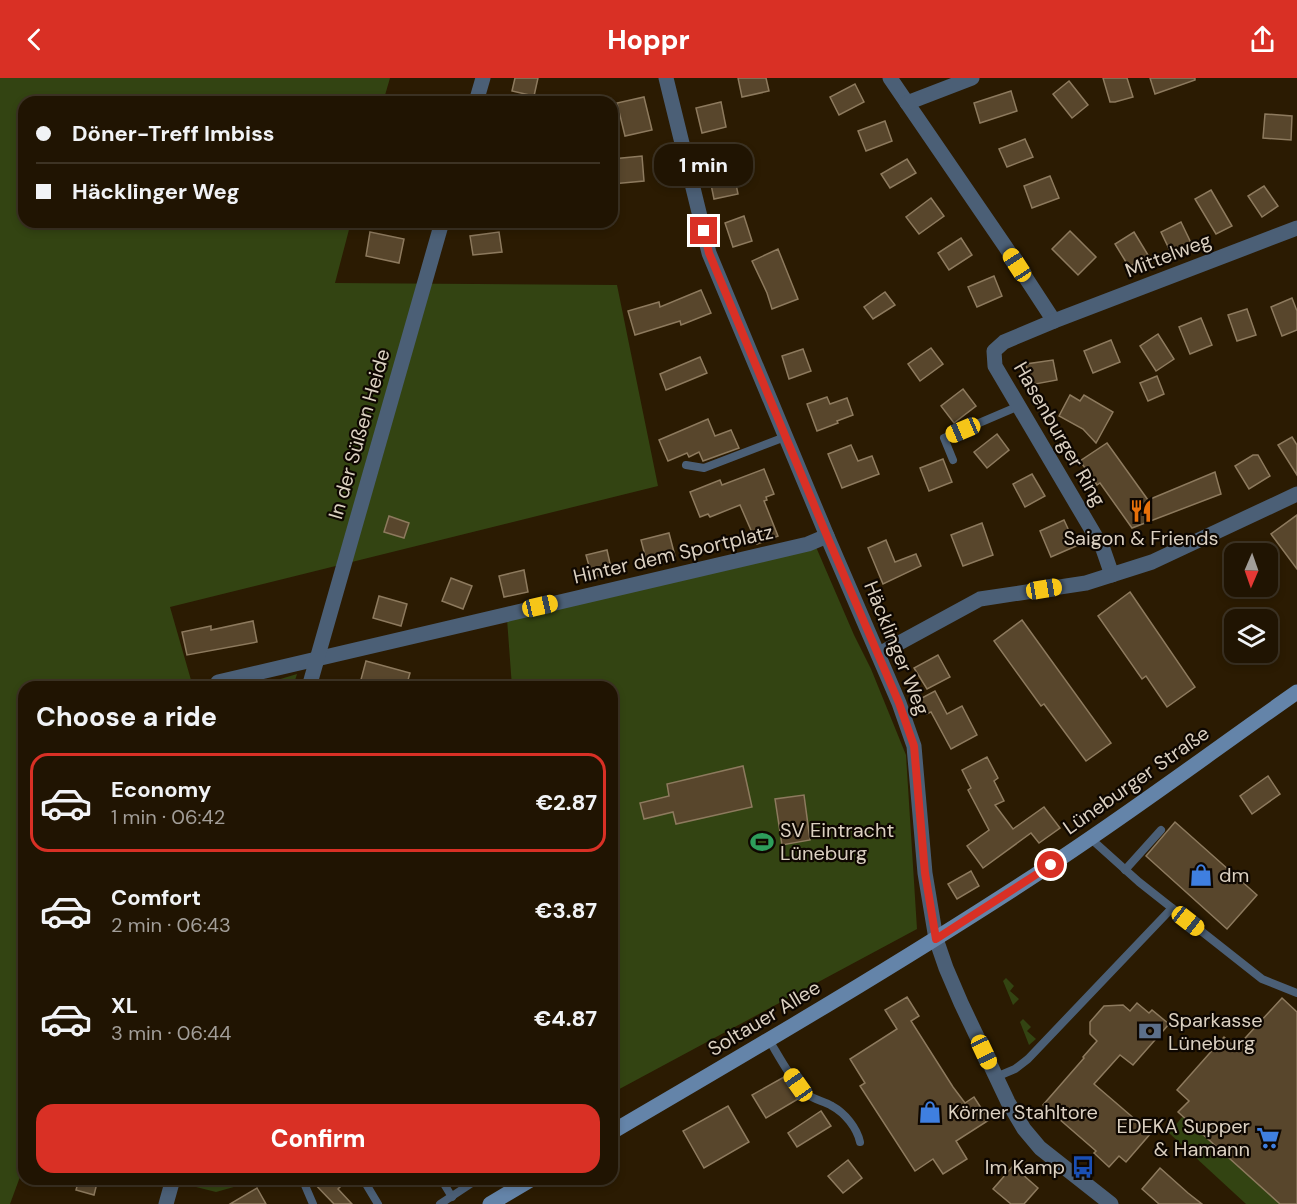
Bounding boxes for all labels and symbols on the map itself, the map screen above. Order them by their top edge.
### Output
callout: 1 min [654,144,754,186]
route end [690,217,717,244]
street label: Mittelweg [1121,227,1215,283]
car [1000,245,1034,285]
street label: In der Süßen Heide [322,346,396,522]
street label: Hasenburger Ring [1008,357,1112,511]
car [943,415,983,445]
restaurant icon: Saigon & Friends [1128,498,1154,524]
street label: Hinter dem Sportplatz [570,518,776,590]
place label: Saigon & Friends [1063,525,1219,551]
north arrow [1224,543,1278,597]
street label: Häcklinger Weg [858,577,936,719]
car [1025,577,1063,601]
car [520,593,560,619]
street label: Lüneburger Straße [1058,720,1214,840]
place label: SV Eintracht Lüneburg [780,817,895,866]
sports icon: SV Eintracht Lüneburg [749,829,775,855]
route start [1037,851,1064,878]
shop icon: dm [1188,862,1214,888]
place label: dm [1219,862,1249,888]
car [1168,903,1208,939]
street label: Soltauer Allee [703,974,825,1062]
place label: Sparkasse Lüneburg [1168,1007,1263,1056]
bank icon: Sparkasse Lüneburg [1137,1018,1163,1044]
car [968,1032,1000,1072]
car [780,1065,816,1105]
shop icon: Körner Stahltore [917,1099,943,1125]
place label: Körner Stahltore [948,1099,1098,1125]
place label: EDEKA Supper & Hamann [1117,1113,1250,1162]
supermarket icon: EDEKA Supper & Hamann [1255,1125,1281,1151]
place label: Im Kamp [985,1154,1065,1180]
bus stop icon: Im Kamp [1070,1154,1096,1180]

